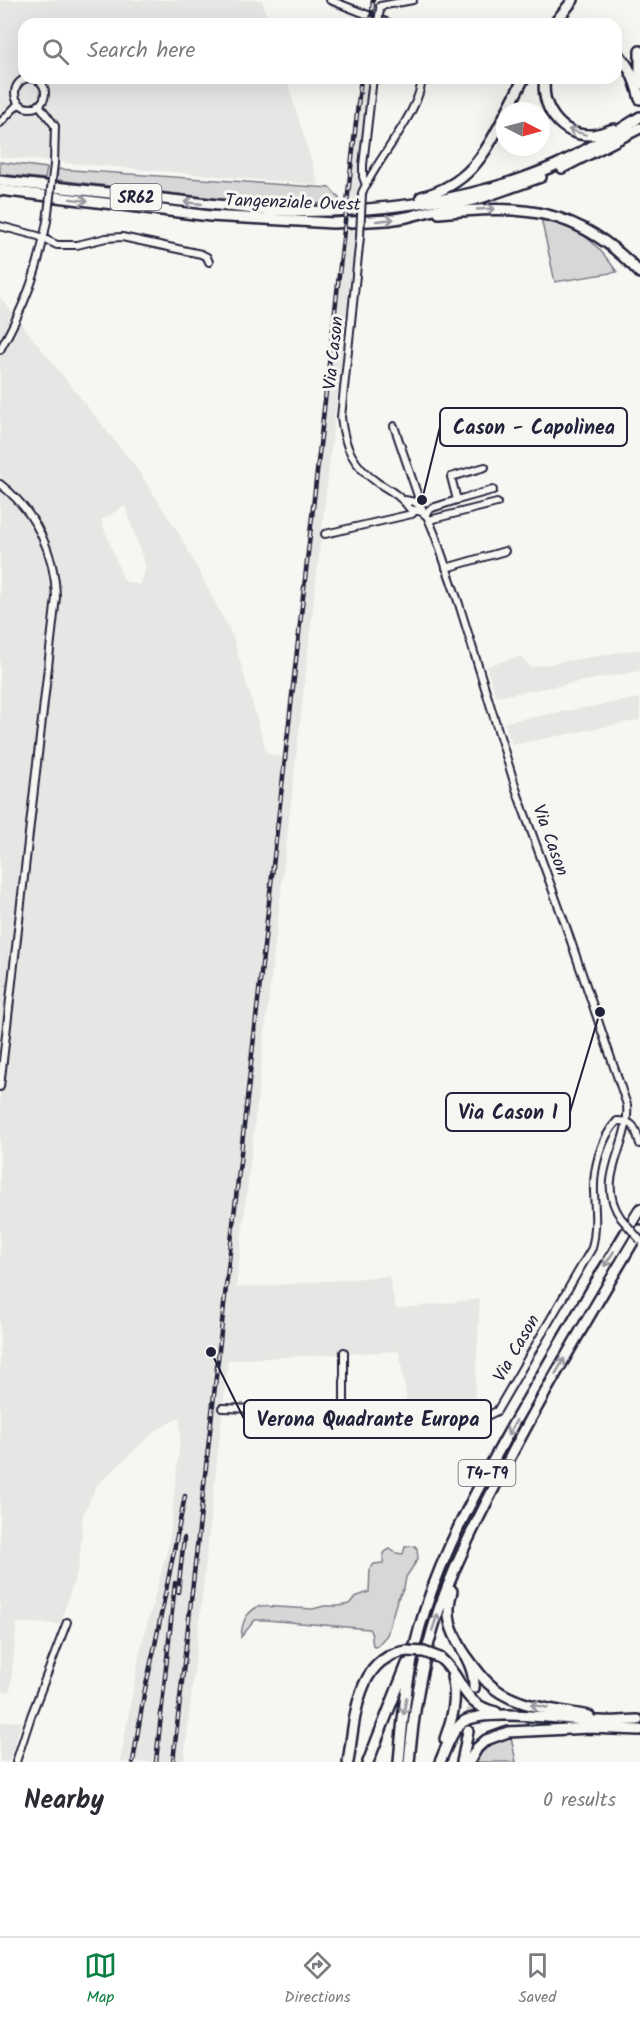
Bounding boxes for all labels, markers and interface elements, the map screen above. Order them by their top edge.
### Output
search box [18,18,622,84]
text: Search here [87,34,195,69]
icon: search [39,35,72,68]
north arrow [496,102,550,156]
one-way arrow [568,126,587,137]
road number: SR62 [110,184,162,210]
street label: Tangenziale Ovest [225,187,362,220]
one-way arrow [68,195,88,206]
one-way arrow [183,198,203,209]
one-way arrow [476,203,496,214]
one-way arrow [375,214,395,225]
street label: Via Cason [316,315,353,392]
callout: Cason - Capolinea [440,408,627,446]
text: Cason - Capolinea [453,413,615,445]
street label: Via Cason [523,801,576,880]
callout: Via Cason I [446,1093,570,1131]
text: Via Cason I [458,1098,558,1130]
one-way arrow [603,1250,615,1267]
street label: Via Cason [486,1309,548,1388]
one-way arrow [554,1358,566,1375]
callout: Verona Quadrante Europa [244,1400,491,1438]
text: Verona Quadrante Europa [257,1405,479,1437]
one-way arrow [506,1419,518,1436]
road number: T4-T9 [458,1460,516,1486]
one-way arrow [430,1613,441,1632]
one-way arrow [399,1695,410,1715]
one-way arrow [529,1700,549,1711]
text: Nearby [24,1780,104,1822]
text: 0 results [543,1785,616,1817]
tab: Map [84,1949,117,2010]
tab: Directions [284,1949,351,2010]
tab: Saved [518,1949,556,2010]

